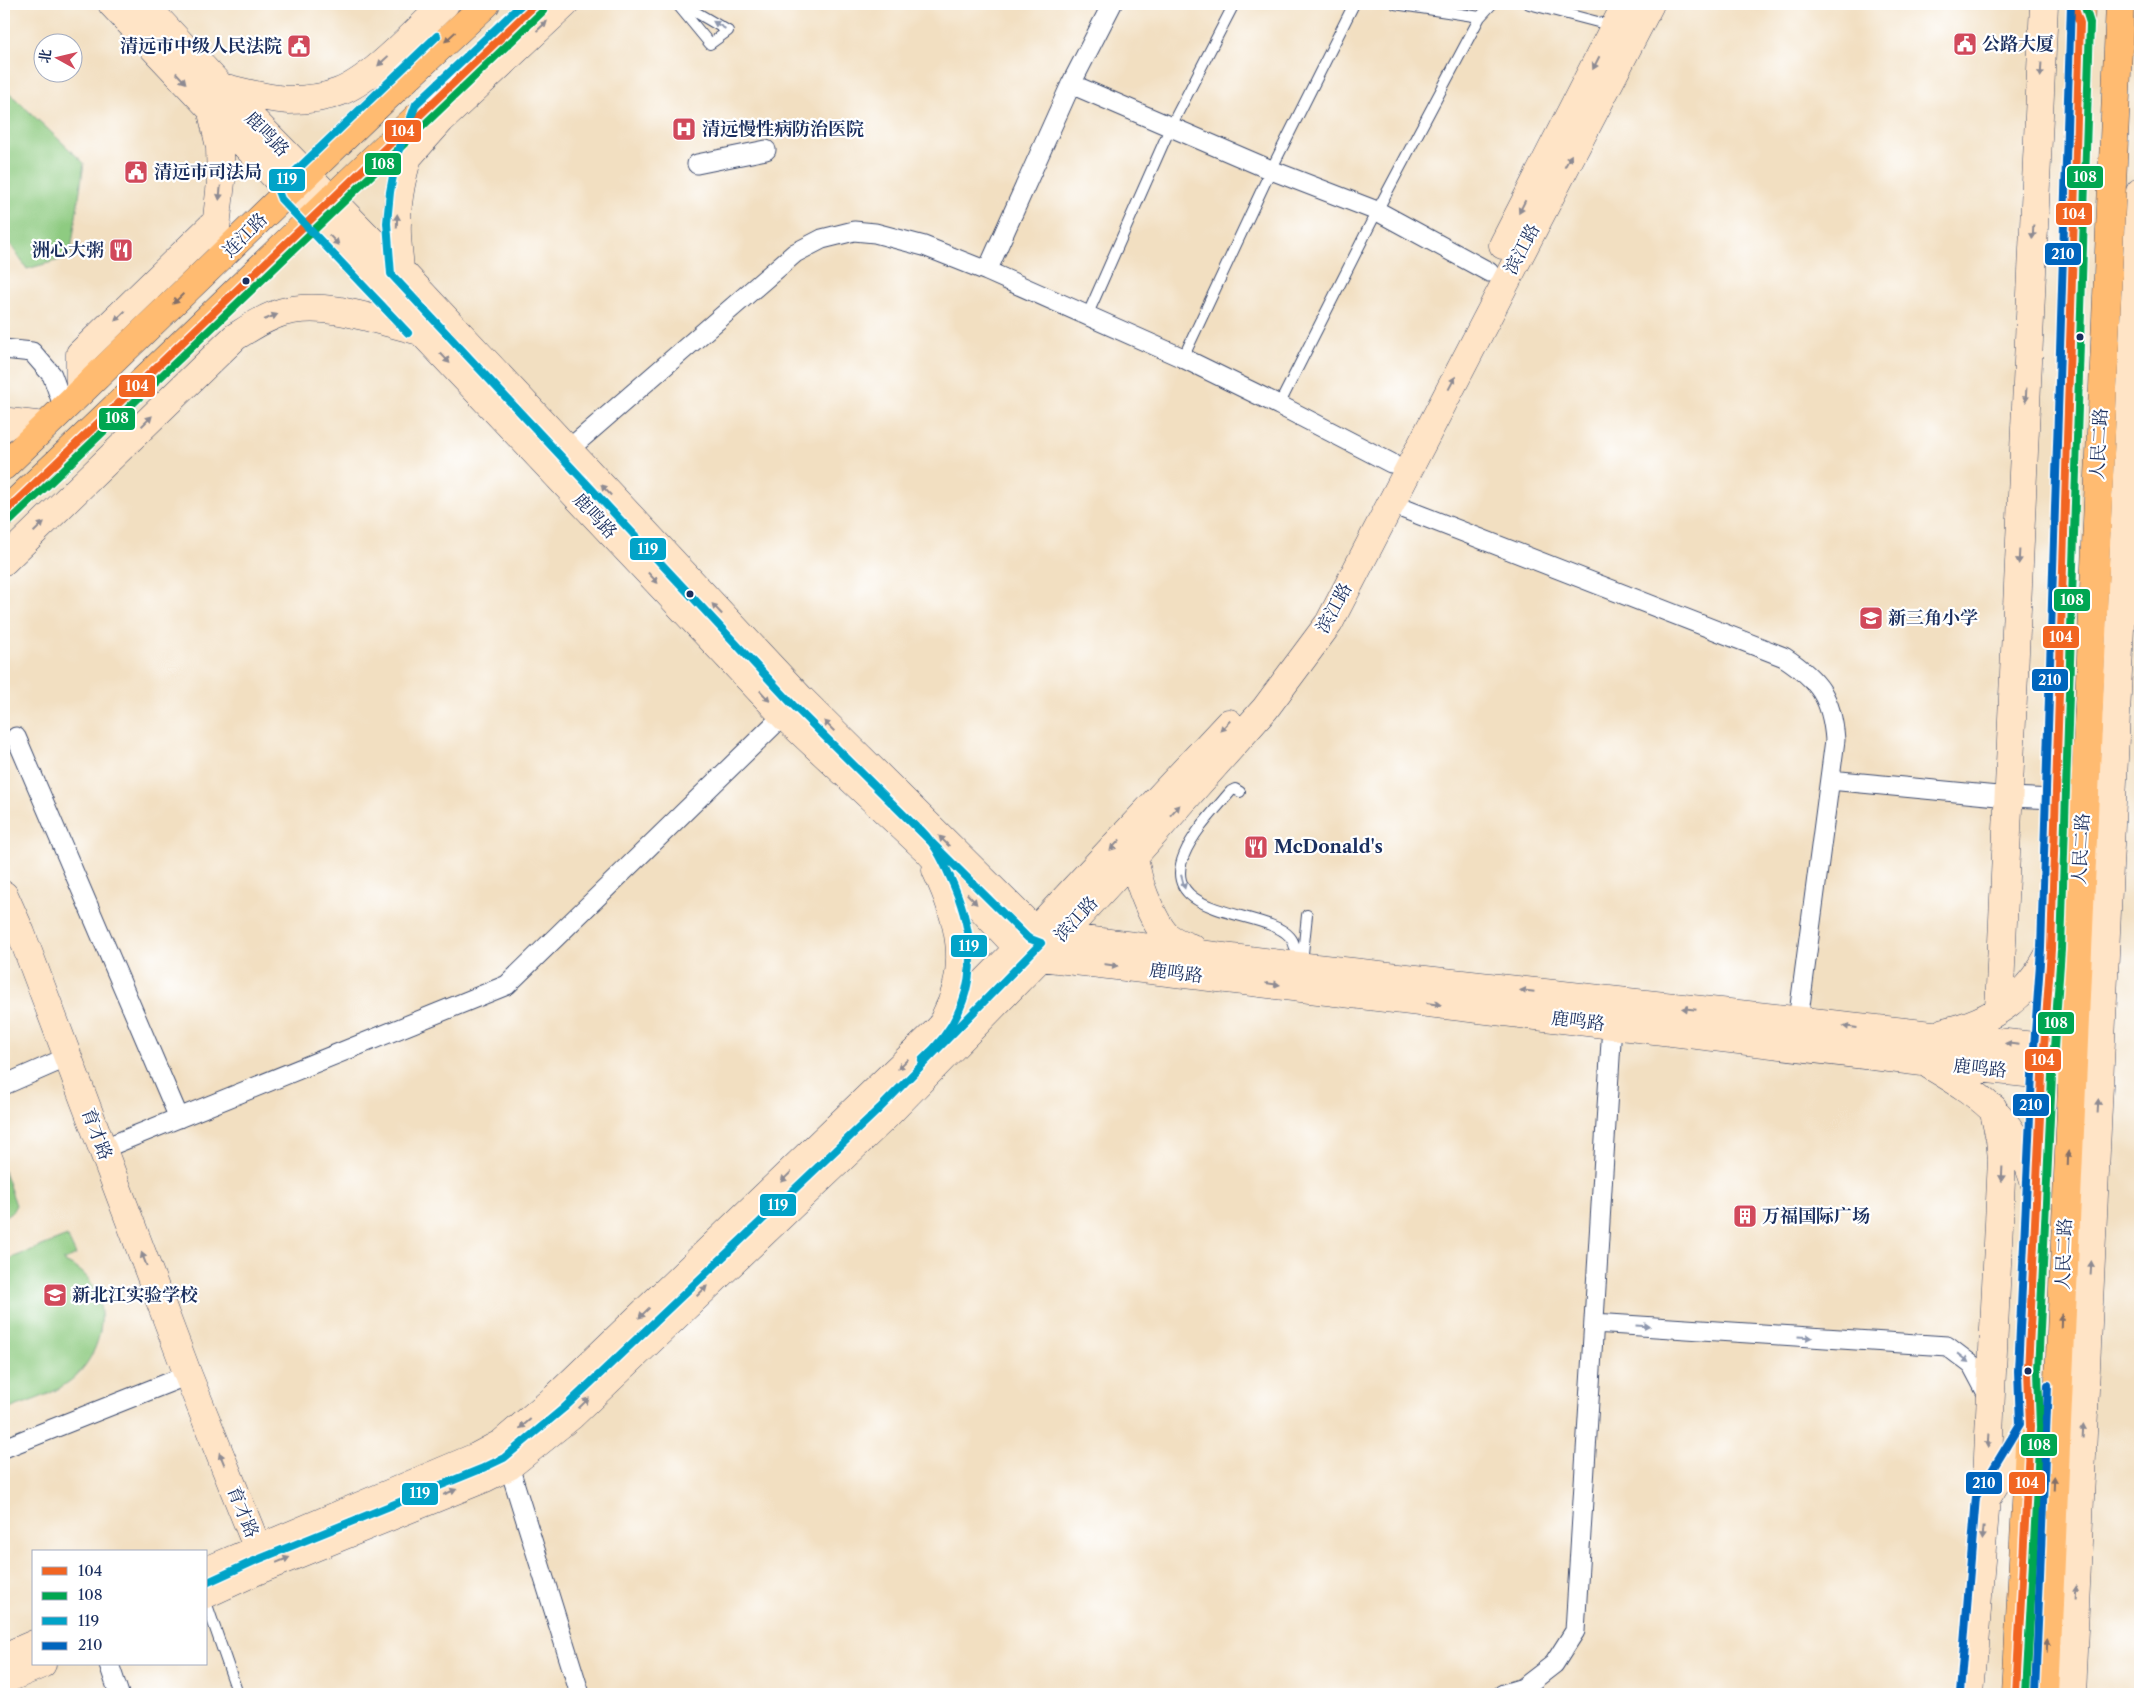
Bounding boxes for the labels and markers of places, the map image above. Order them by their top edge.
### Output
public building icon: 公路大厦 [1952,31,1978,57]
public building icon: 清远市中级人民法院 [286,33,312,59]
place label: 公路大厦 [1982,33,2054,55]
place label: 清远市中级人民法院 [120,35,282,57]
hospital icon: 清远慢性病防治医院 [671,116,697,142]
place label: 清远慢性病防治医院 [702,118,864,140]
public building icon: 清远市司法局 [123,159,149,185]
place label: 清远市司法局 [154,161,262,183]
restaurant icon: 洲心大粥 [108,237,134,263]
place label: 洲心大粥 [32,239,104,261]
unlabelled marker [241,276,251,286]
unlabelled marker [2075,332,2085,342]
unlabelled marker [685,589,695,599]
school or university icon: 新三角小学 [1858,605,1884,631]
place label: 新三角小学 [1888,607,1978,629]
restaurant icon: McDonald's [1243,834,1269,860]
place label: McDonald's [1274,836,1383,858]
building icon: 万福国际广场 [1732,1203,1758,1229]
place label: 万福国际广场 [1762,1205,1870,1227]
school or university icon: 新北江实验学校 [42,1282,68,1308]
place label: 新北江实验学校 [72,1284,198,1306]
unlabelled marker [2023,1366,2033,1376]

